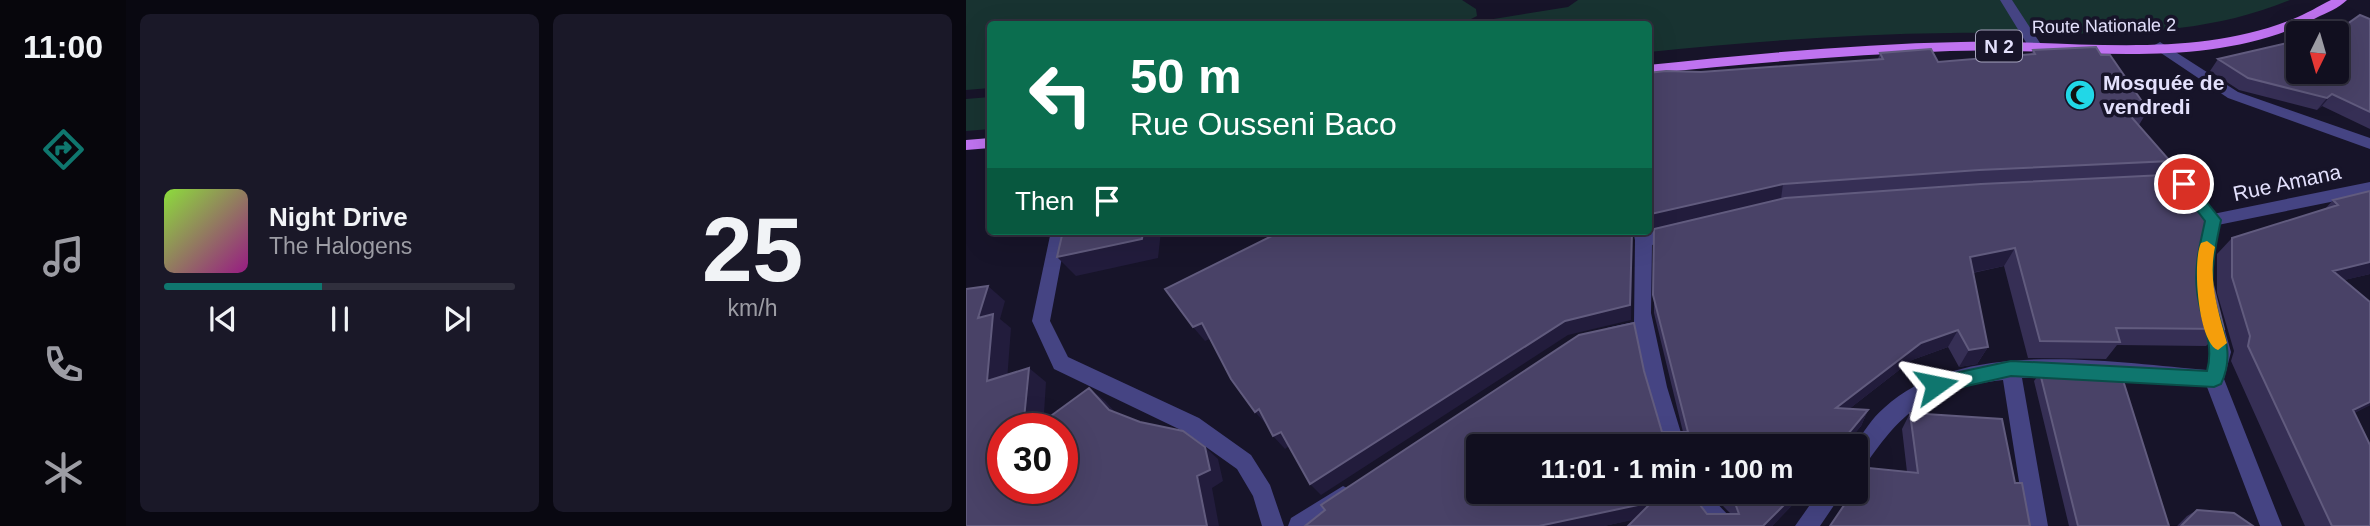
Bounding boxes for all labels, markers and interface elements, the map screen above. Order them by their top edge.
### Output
street label: Route Nationale 2 [2032,15,2176,37]
north arrow [2286,21,2348,84]
map controls [2286,21,2349,84]
text: 11:00 [23,29,103,65]
road number: N 2 [1976,30,2022,61]
icon: left [1015,49,1106,140]
text: 50 m [1130,49,1242,103]
place label: Mosquée de vendredi [2103,71,2224,118]
mosque icon: Mosquée de vendredi [2063,78,2097,112]
text: Rue Ousseni Baco [1130,106,1397,142]
icon: directions [39,125,88,174]
pin [2154,154,2214,214]
street label: Rue Amana [2231,160,2343,205]
icon: arrive [2165,165,2203,203]
icon: arrive [1088,182,1126,220]
text: Then [1015,186,1074,216]
text: 25 [702,199,803,300]
text: Night Drive [269,202,408,232]
icon: music [39,232,88,281]
text: The Halogens [269,233,412,259]
text: km/h [728,295,777,321]
icon: previous [204,300,242,338]
icon: pause [321,300,359,338]
icon: next [438,300,476,338]
icon: phone [39,340,88,389]
position arrow [1899,348,1973,422]
speed limit sign: 30 [987,413,1078,504]
icon: climate [39,448,88,497]
text: 11:01 · 1 min · 100 m [1541,454,1793,484]

